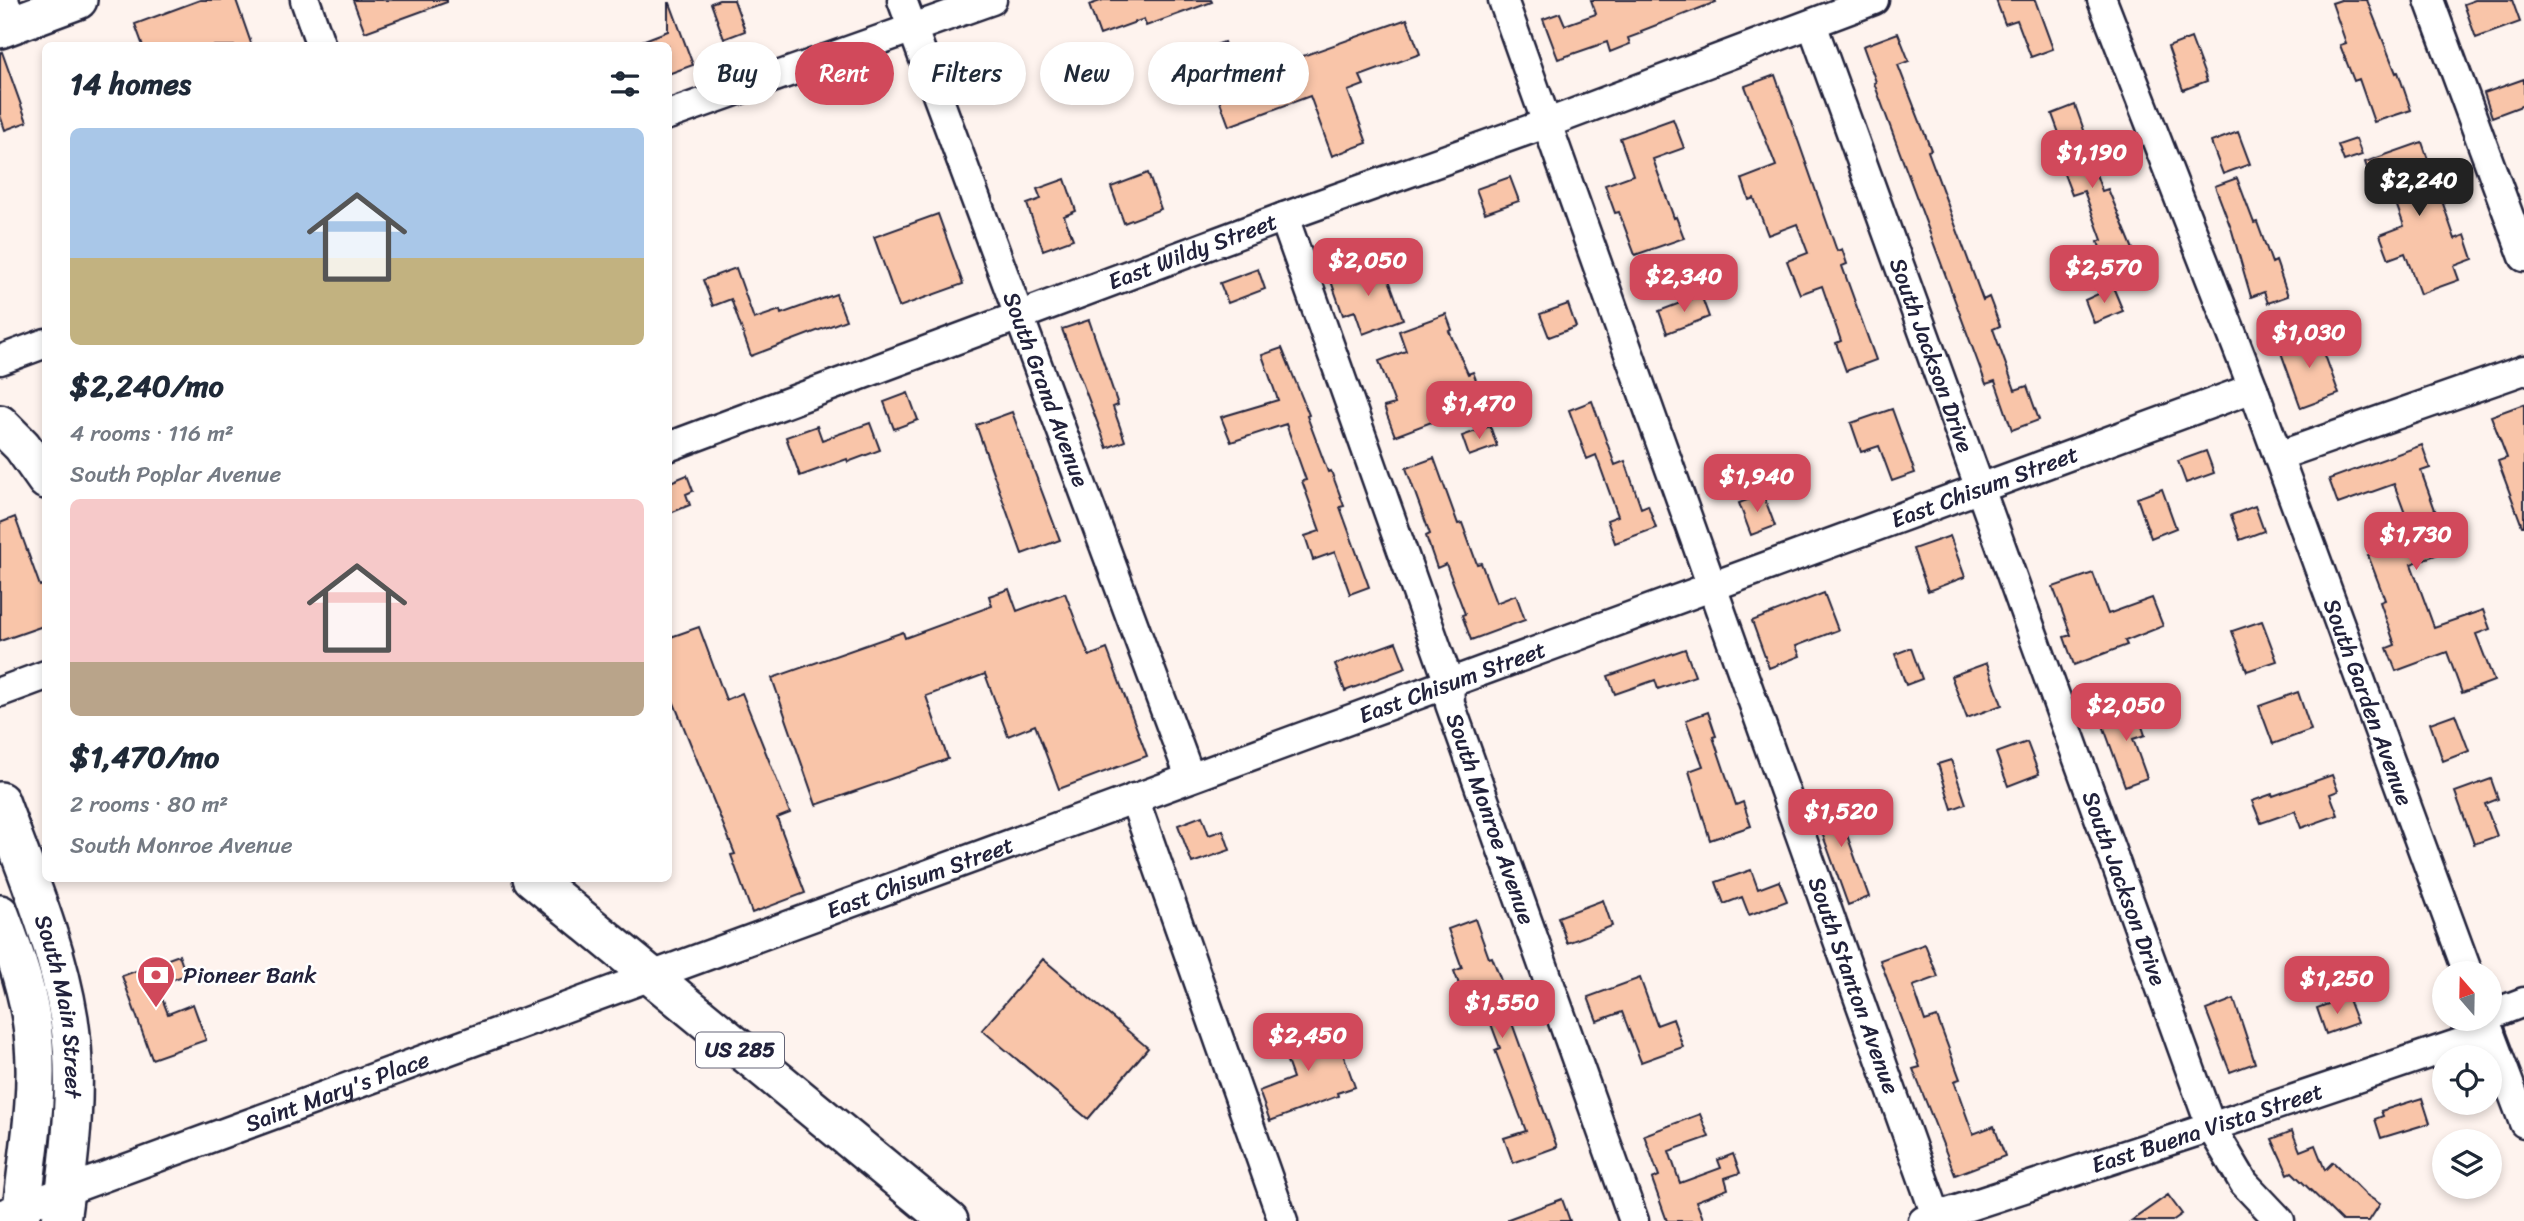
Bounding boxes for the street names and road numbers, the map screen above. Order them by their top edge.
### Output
street label: East Wildy Street [1102,201,1283,302]
street label: South Jackson Drive [1878,252,1986,458]
street label: South Grand Avenue [991,285,1101,493]
street label: East Chisum Street [1885,433,2084,540]
street label: South Garden Avenue [2312,593,2425,812]
street label: East Chisum Street [1353,629,1552,735]
street label: South Monroe Avenue [1434,707,1547,930]
street label: South Jackson Drive [2071,785,2179,991]
street label: East Chisum Street [820,824,1020,931]
street label: South Stanton Avenue [1796,871,1912,1100]
street label: South Main Street [23,909,94,1100]
road number: US 285 [696,1032,784,1068]
street label: Saint Mary's Place [239,1039,435,1144]
street label: East Buena Vista Street [2086,1070,2328,1185]

